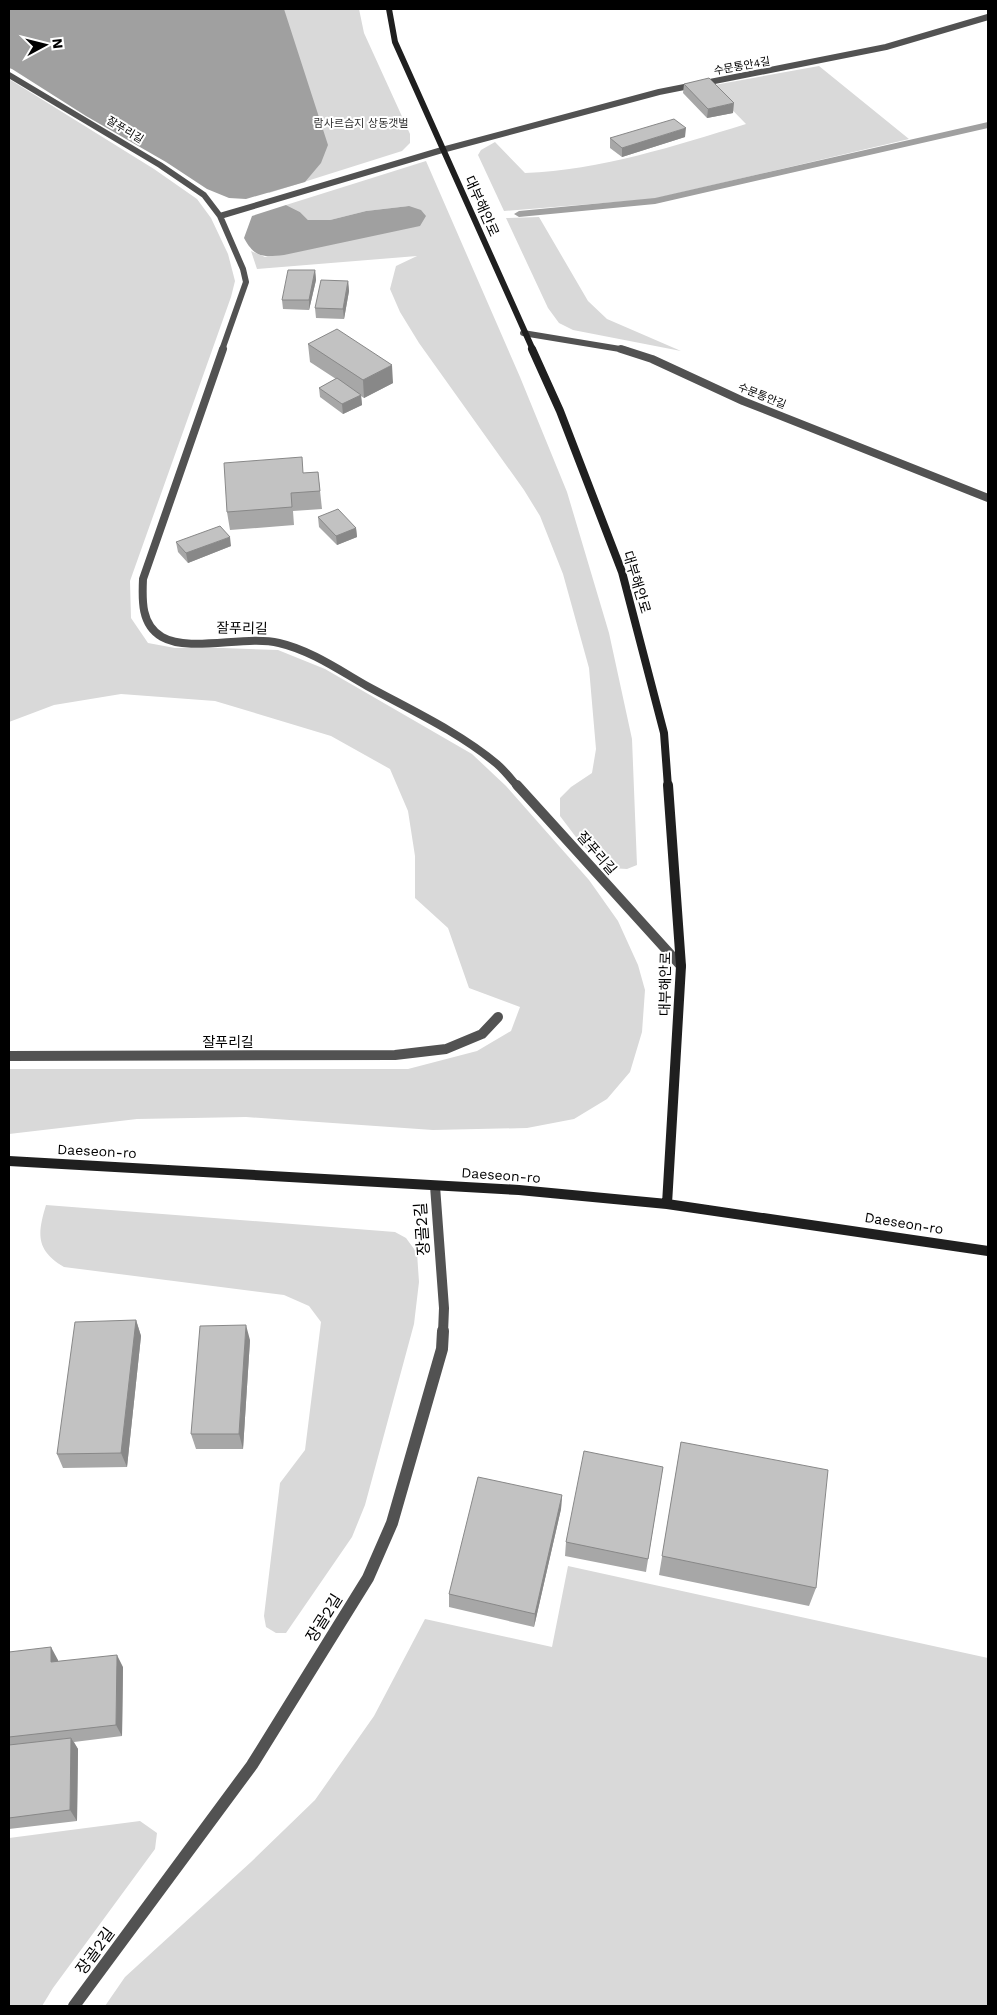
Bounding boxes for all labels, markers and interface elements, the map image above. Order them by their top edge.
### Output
north arrow [20,20,70,70]
text: N [49,37,66,50]
street label: 수문통안4길 [713,55,771,77]
street label: 잘푸리길 [104,114,146,146]
park label: 람사르습지 상동갯벌 [314,117,408,130]
street label: 대부해안로 [462,173,502,239]
street label: 수문통안길 [736,380,788,412]
street label: 대부해안로 [620,549,654,615]
street label: 잘푸리길 [216,620,268,636]
street label: 잘푸리길 [574,828,620,878]
street label: 대부해안로 [656,952,674,1016]
street label: 잘푸리길 [202,1034,254,1050]
street label: Daeseon-ro [57,1141,137,1161]
street label: Daeseon-ro [461,1164,541,1186]
street label: 장골2길 [411,1202,433,1256]
street label: Daeseon-ro [863,1209,945,1237]
street label: 장골2길 [302,1590,346,1646]
street label: 장골2길 [72,1924,118,1978]

